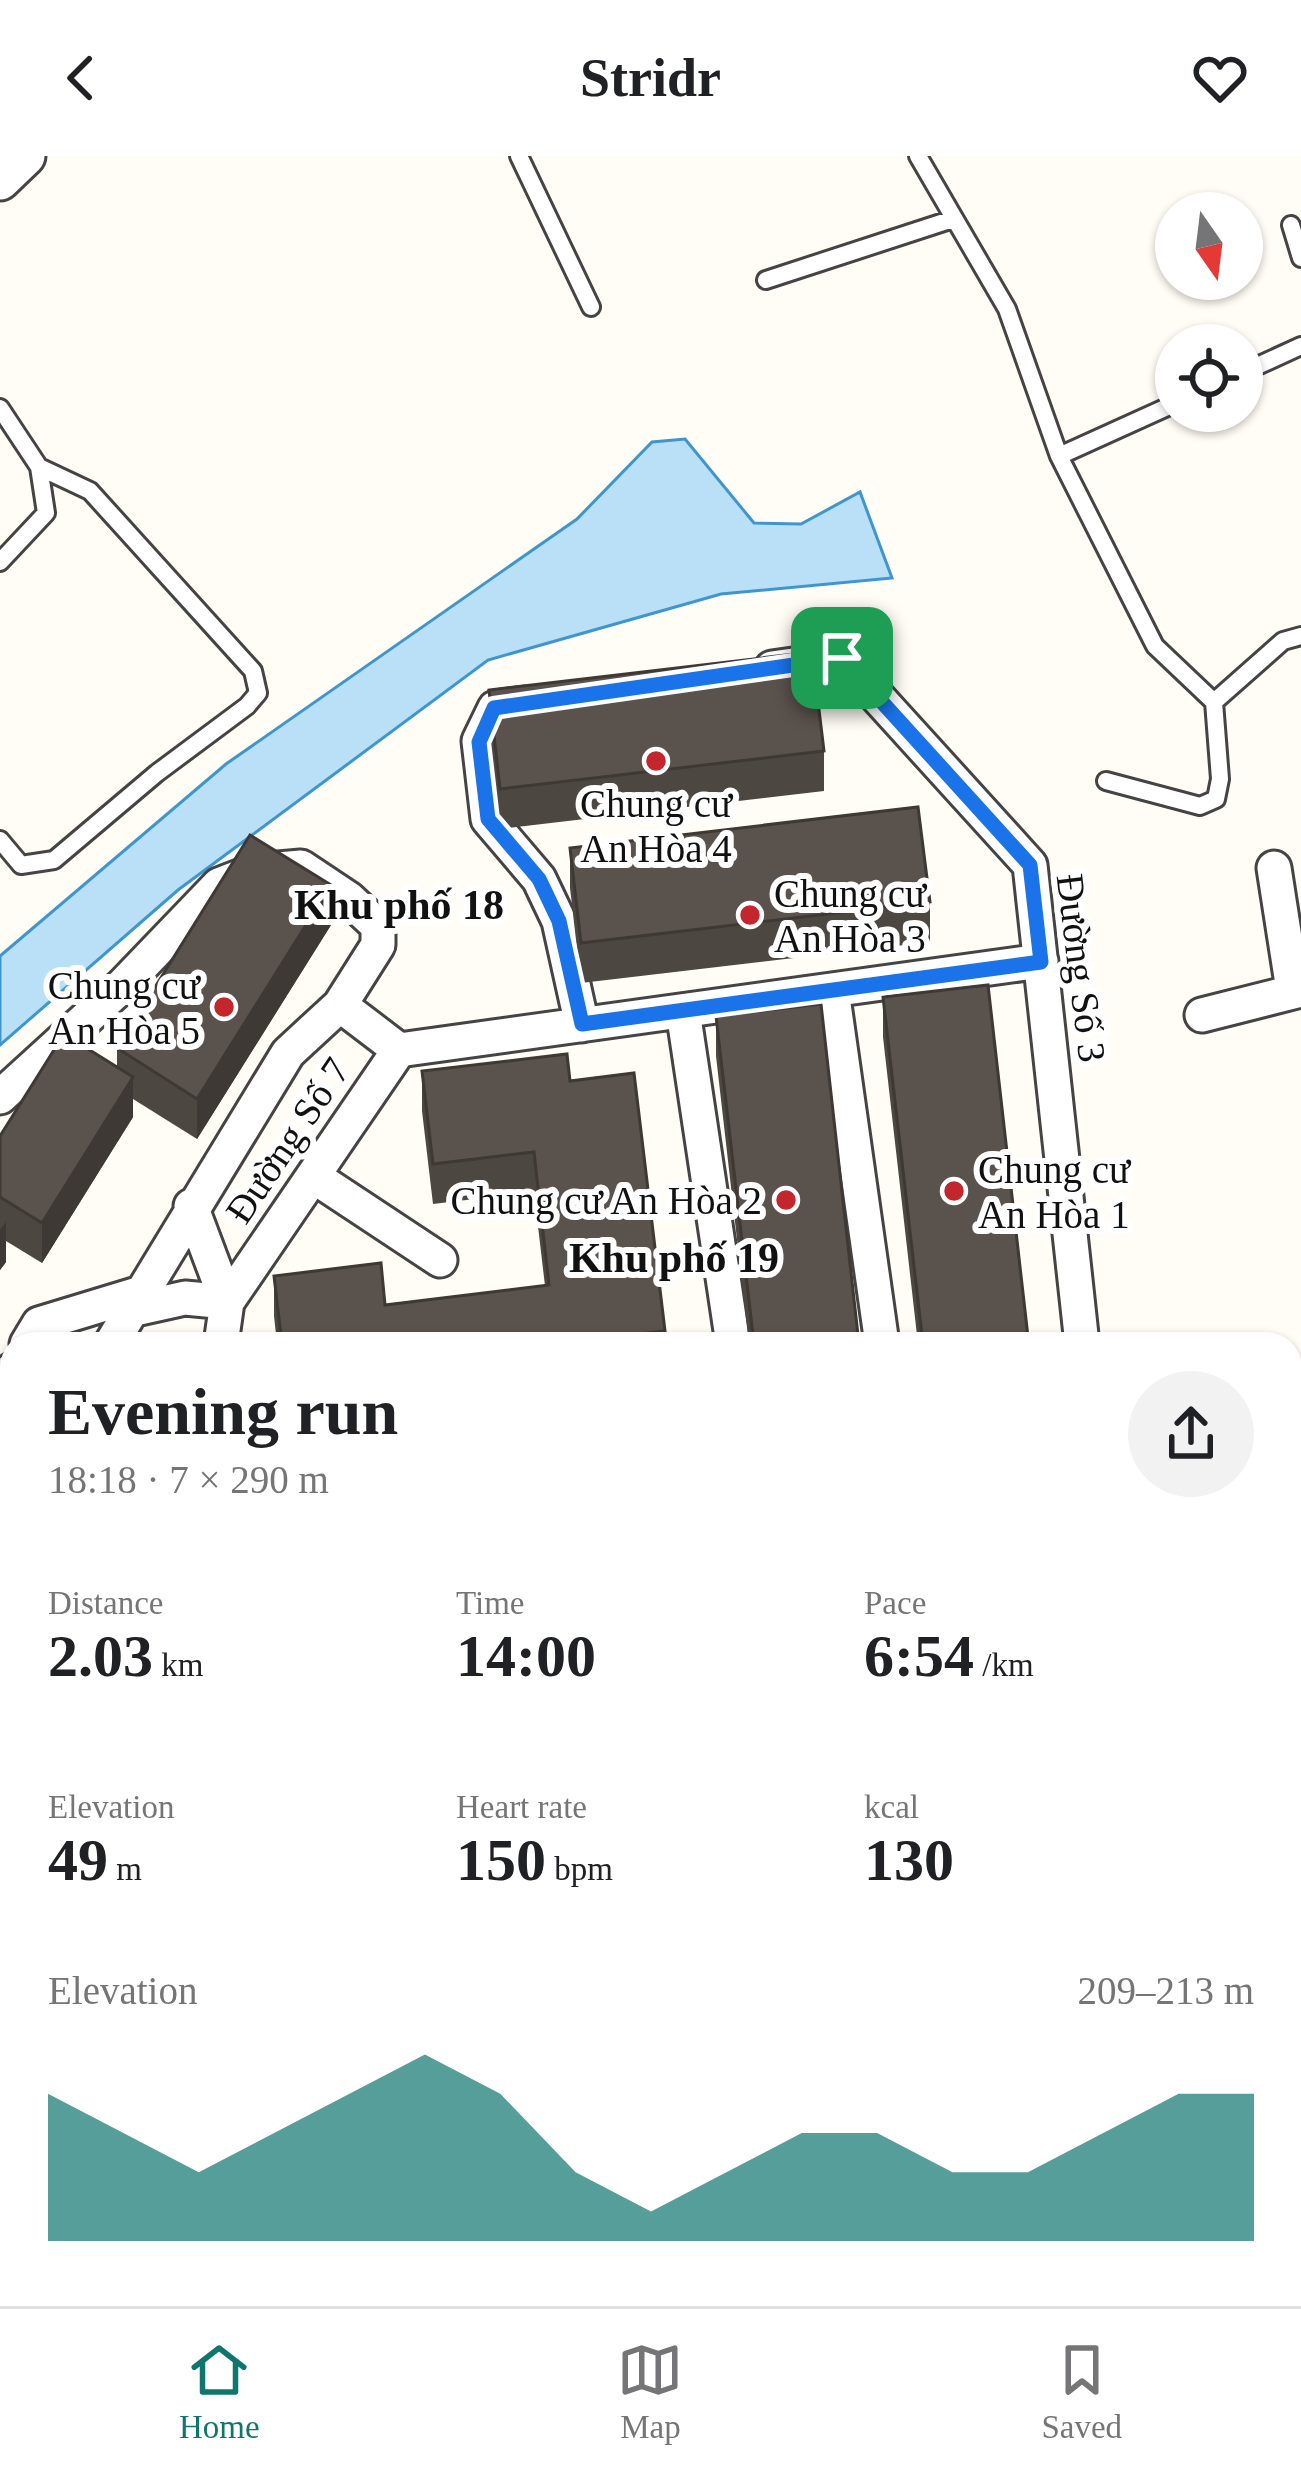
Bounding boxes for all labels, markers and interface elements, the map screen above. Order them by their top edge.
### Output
icon: back [48,45,114,111]
icon: heart [1187,45,1253,111]
text: Stridr [580,48,721,108]
north arrow [1155,192,1263,300]
map controls [1155,192,1263,432]
button: locate [1155,324,1263,432]
pin [791,607,893,709]
icon: arrive [809,625,875,691]
marker: Chung cư An Hòa 4 [643,748,669,774]
place label: Chung cư An Hòa 4 [580,782,734,870]
place label: Chung cư An Hòa 3 [774,872,928,960]
street label: Đường Số 3 [1048,872,1114,1065]
district label: Khu phố 18 [294,882,504,928]
marker: Chung cư An Hòa 3 [737,902,763,928]
place label: Chung cư An Hòa 5 [48,964,202,1052]
marker: Chung cư An Hòa 5 [211,994,237,1020]
street label: Đường Số 7 [217,1050,359,1231]
place label: Chung cư An Hòa 1 [978,1148,1132,1236]
marker: Chung cư An Hòa 1 [941,1178,967,1204]
place label: Chung cư An Hòa 2 [451,1179,762,1223]
marker: Chung cư An Hòa 2 [773,1187,799,1213]
district label: Khu phố 19 [569,1235,779,1281]
button: share [1128,1371,1254,1497]
text: Evening run [48,1375,398,1448]
text: 18:18 · 7 × 290 m [48,1458,329,1501]
text: Distance [48,1585,163,1621]
text: Time [456,1585,524,1621]
text: Pace [864,1585,926,1621]
text: 2.03 [48,1623,153,1689]
text: 14:00 [456,1623,596,1689]
text: 6:54 [864,1623,974,1689]
text: km [153,1647,203,1683]
text: /km [974,1647,1034,1683]
text: Elevation [48,1789,174,1825]
text: Heart rate [456,1789,587,1825]
text: kcal [864,1789,919,1825]
text: 49 [48,1827,108,1893]
text: 150 [456,1827,546,1893]
text: 130 [864,1827,954,1893]
text: m [108,1851,142,1887]
text: bpm [546,1851,613,1887]
text: Elevation [48,1969,197,2012]
text: 209–213 m [1077,1969,1254,2012]
tab: Home [179,2337,260,2446]
tab: Map [617,2337,683,2446]
tab: Saved [1041,2337,1122,2446]

